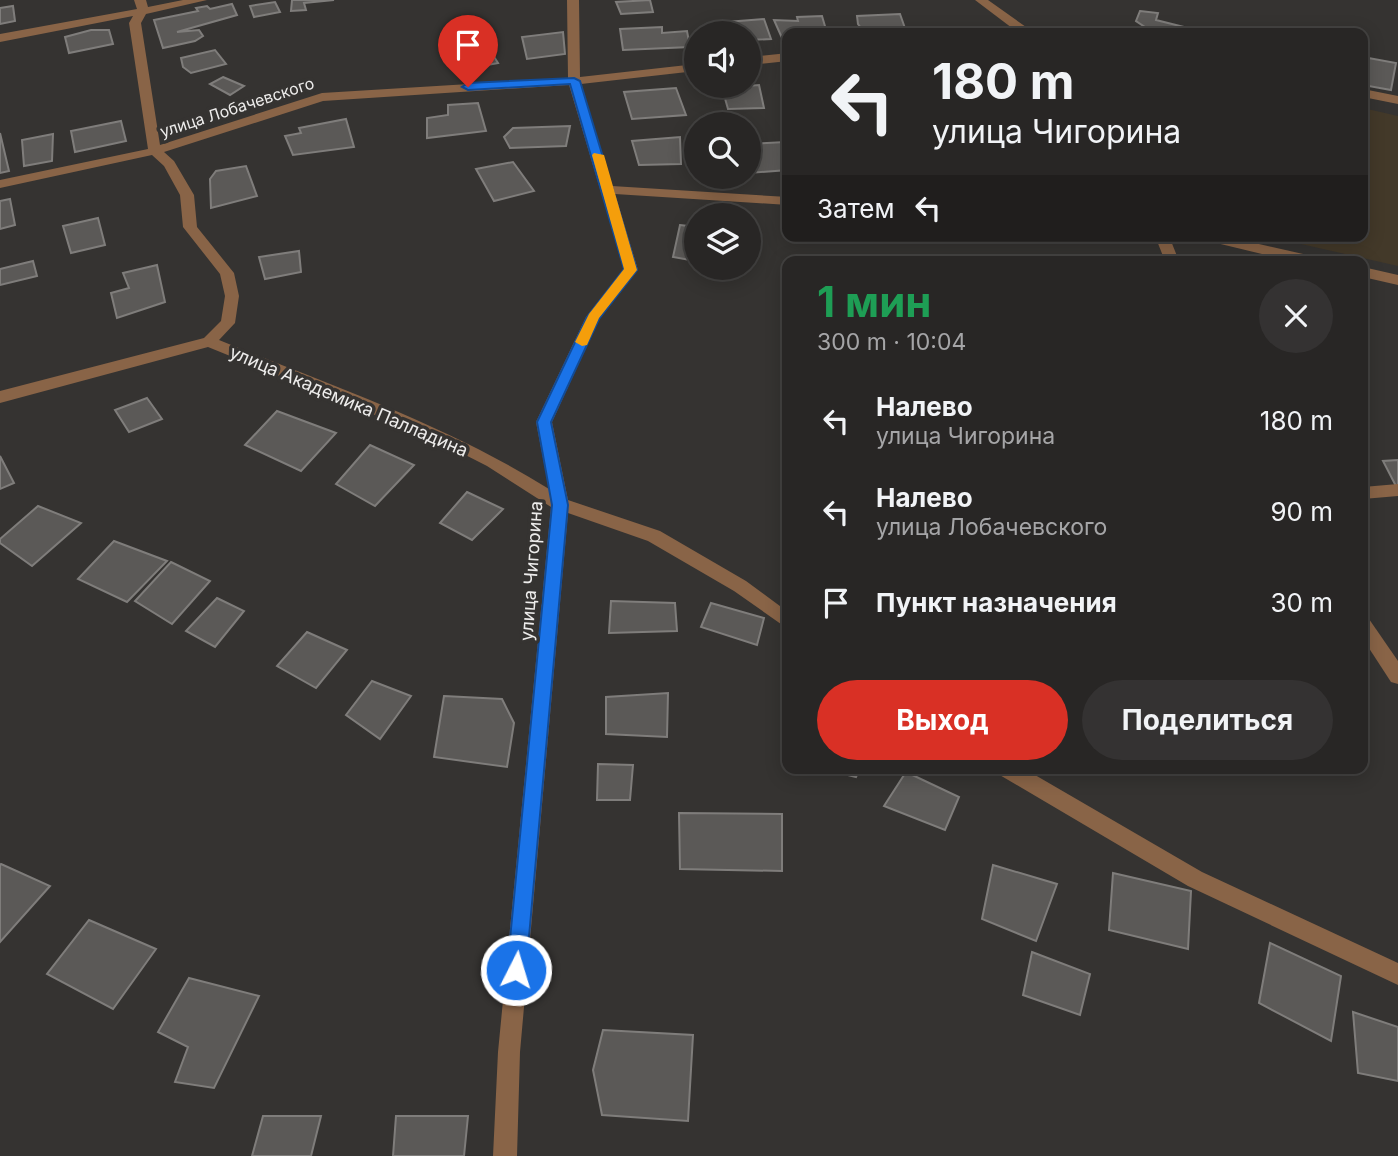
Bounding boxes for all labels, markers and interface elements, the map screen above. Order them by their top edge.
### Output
pin [438,15,498,87]
map controls [684,21,761,280]
button: sound [684,21,761,98]
icon: arrive [449,26,487,64]
text: 180 m [932,52,1074,111]
icon: left [817,56,908,147]
street label: улица Лобачевского [157,73,317,141]
button: search [684,112,761,189]
text: улица Чигорина [932,112,1181,151]
icon: left [909,189,947,227]
text: Затем [817,193,895,224]
button: layers [684,203,761,280]
text: 1 мин [817,276,931,327]
button: close [1259,279,1333,353]
text: 300 m · 10:04 [817,328,966,356]
street label: улица Академика Палладина [227,341,471,461]
text: Налево [876,391,973,422]
icon: left [817,402,855,440]
text: 180 m [1260,405,1333,436]
text: улица Чигорина [876,422,1055,450]
text: Налево [876,482,973,513]
icon: left [817,493,855,531]
text: 90 m [1270,496,1333,527]
street label: улица Чигорина [516,500,546,642]
text: улица Лобачевского [876,513,1107,541]
icon: arrive [817,584,855,622]
text: Пункт назначения [876,587,1117,618]
text: 30 m [1270,587,1333,618]
button: Выход [817,680,1068,760]
button: Поделиться [1082,680,1333,760]
position arrow [479,933,553,1007]

